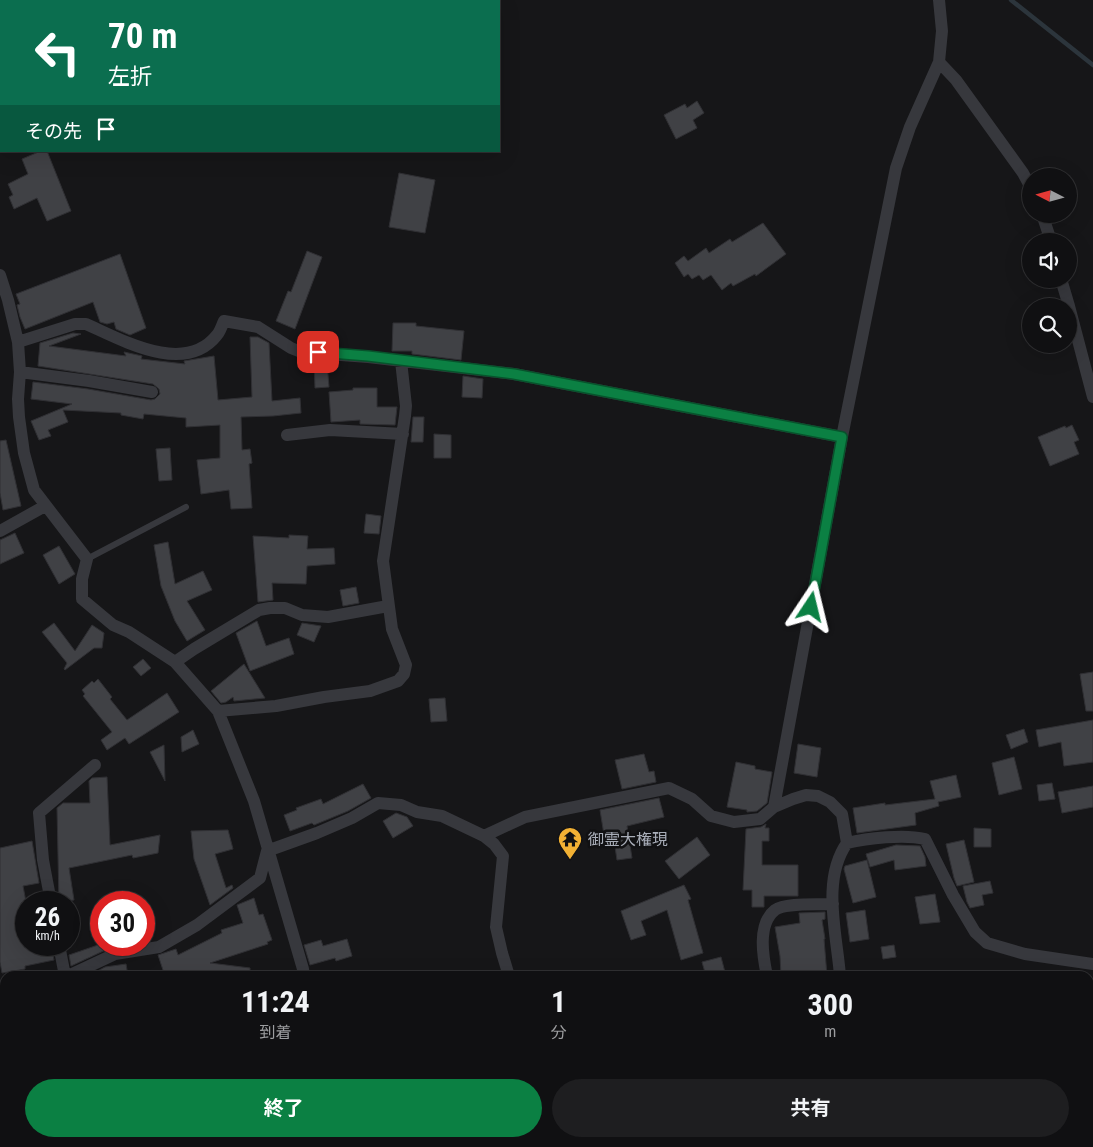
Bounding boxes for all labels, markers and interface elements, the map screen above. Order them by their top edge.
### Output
text: 70 m [108,16,177,57]
icon: left [25,20,90,85]
text: 左折 [108,64,152,89]
icon: arrive [92,115,120,143]
text: その先 [25,120,82,143]
north arrow [1022,168,1078,222]
map controls [1022,168,1077,353]
button: sound [1022,233,1077,288]
button: search [1022,298,1077,353]
pin [297,331,339,373]
icon: arrive [304,338,332,366]
position arrow [784,580,836,632]
temple icon: 御霊大権現 [557,826,583,860]
place label: 御霊大権現 [588,830,668,849]
speed limit sign: 30 [90,891,155,956]
text: 26 [35,903,60,932]
text: km/h [35,929,60,943]
text: 11:24 [241,984,310,1019]
text: 1 [551,984,566,1019]
text: 300 [808,987,853,1022]
text: m [824,1022,836,1041]
text: 到着 [259,1023,291,1042]
text: 分 [551,1023,567,1042]
button: 終了 [25,1079,542,1137]
button: 共有 [552,1079,1069,1137]

